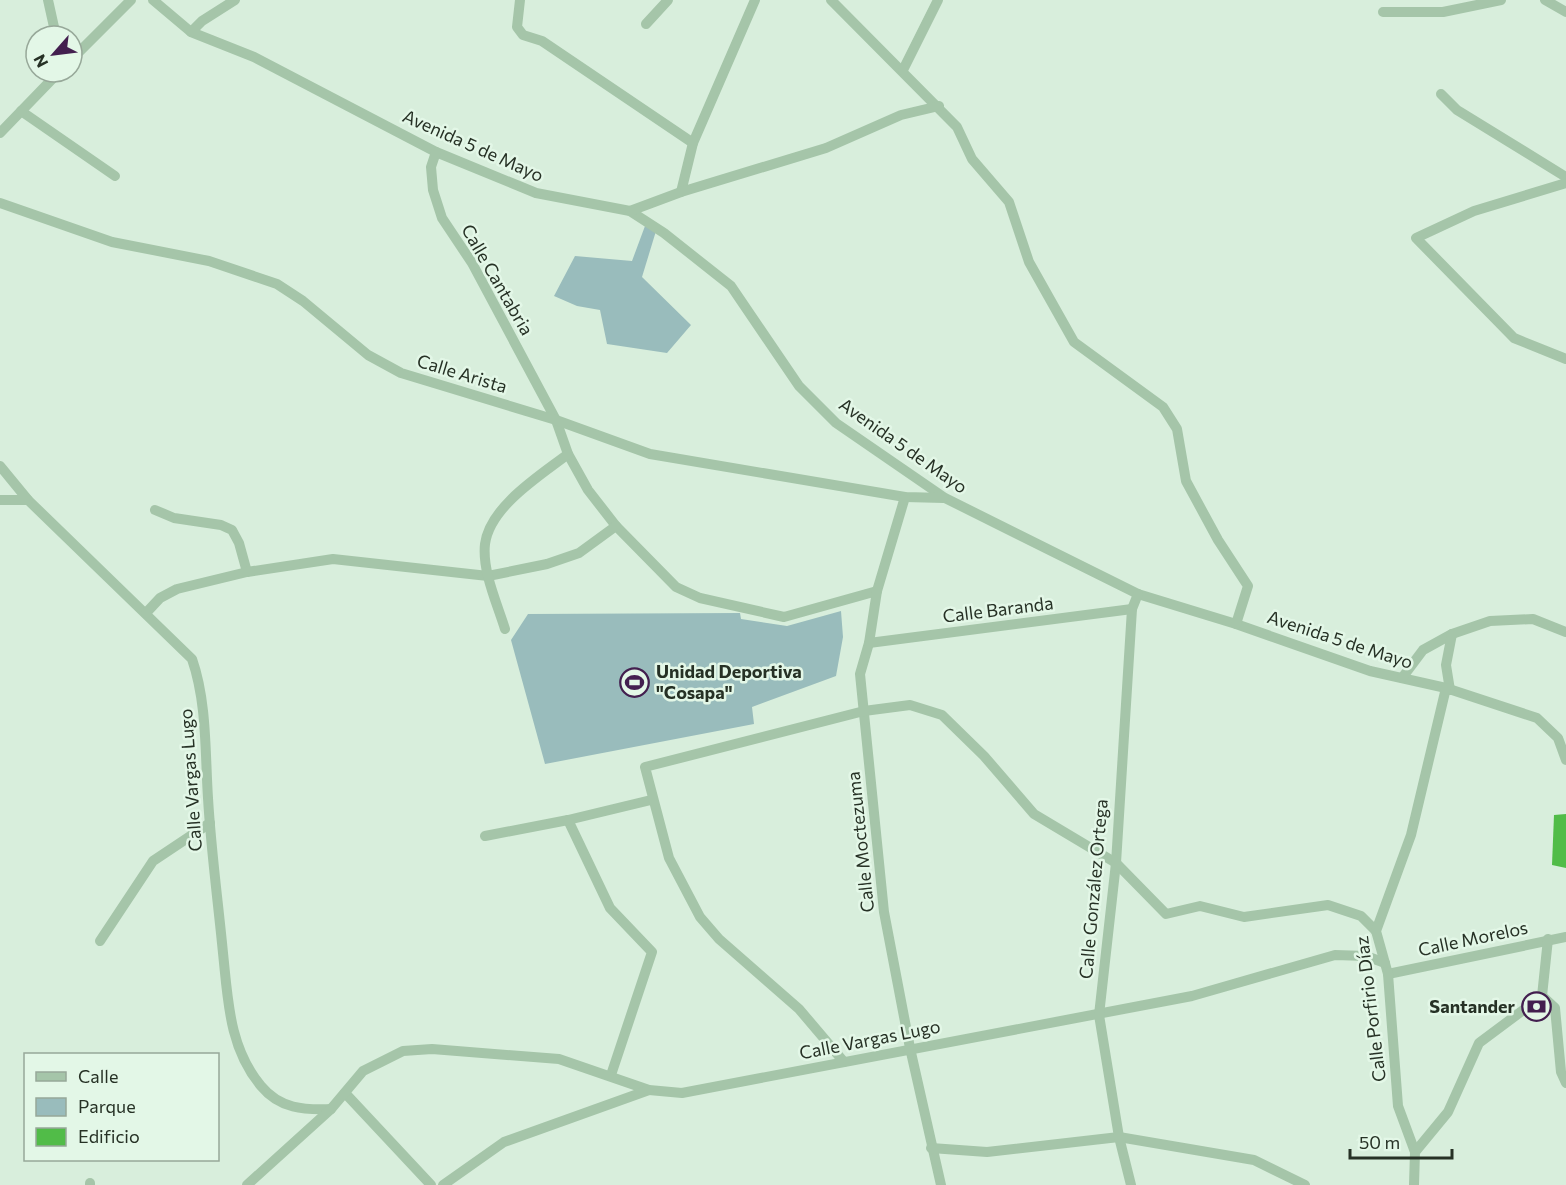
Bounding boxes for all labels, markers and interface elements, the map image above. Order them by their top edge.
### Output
north arrow [24,24,84,84]
text: N [29,52,52,71]
street label: Avenida 5 de Mayo [400,104,547,186]
street label: Calle Cantabria [457,220,539,339]
street label: Calle Arista [415,349,510,397]
street label: Avenida 5 de Mayo [835,393,972,498]
street label: Calle Baranda [941,591,1055,627]
street label: Avenida 5 de Mayo [1265,605,1416,673]
place label: Unidad Deportiva "Cosapa" [656,660,802,703]
sports icon: Unidad Deportiva "Cosapa" [619,666,651,698]
street label: Calle Vargas Lugo [174,708,206,852]
street label: Calle Moctezuma [842,771,878,914]
street label: Calle González Ortega [1074,798,1112,980]
street label: Calle Morelos [1416,916,1530,960]
street label: Calle Porfirio Díaz [1350,935,1390,1083]
bank icon: Santander [1520,991,1552,1023]
place label: Santander [1429,995,1516,1017]
street label: Calle Vargas Lugo [797,1015,942,1063]
legend [24,1053,219,1161]
text: Calle [78,1065,118,1087]
text: Parque [78,1095,136,1117]
scale bar [1350,1122,1452,1160]
text: Edificio [78,1125,140,1147]
text: 50 m [1359,1131,1400,1153]

